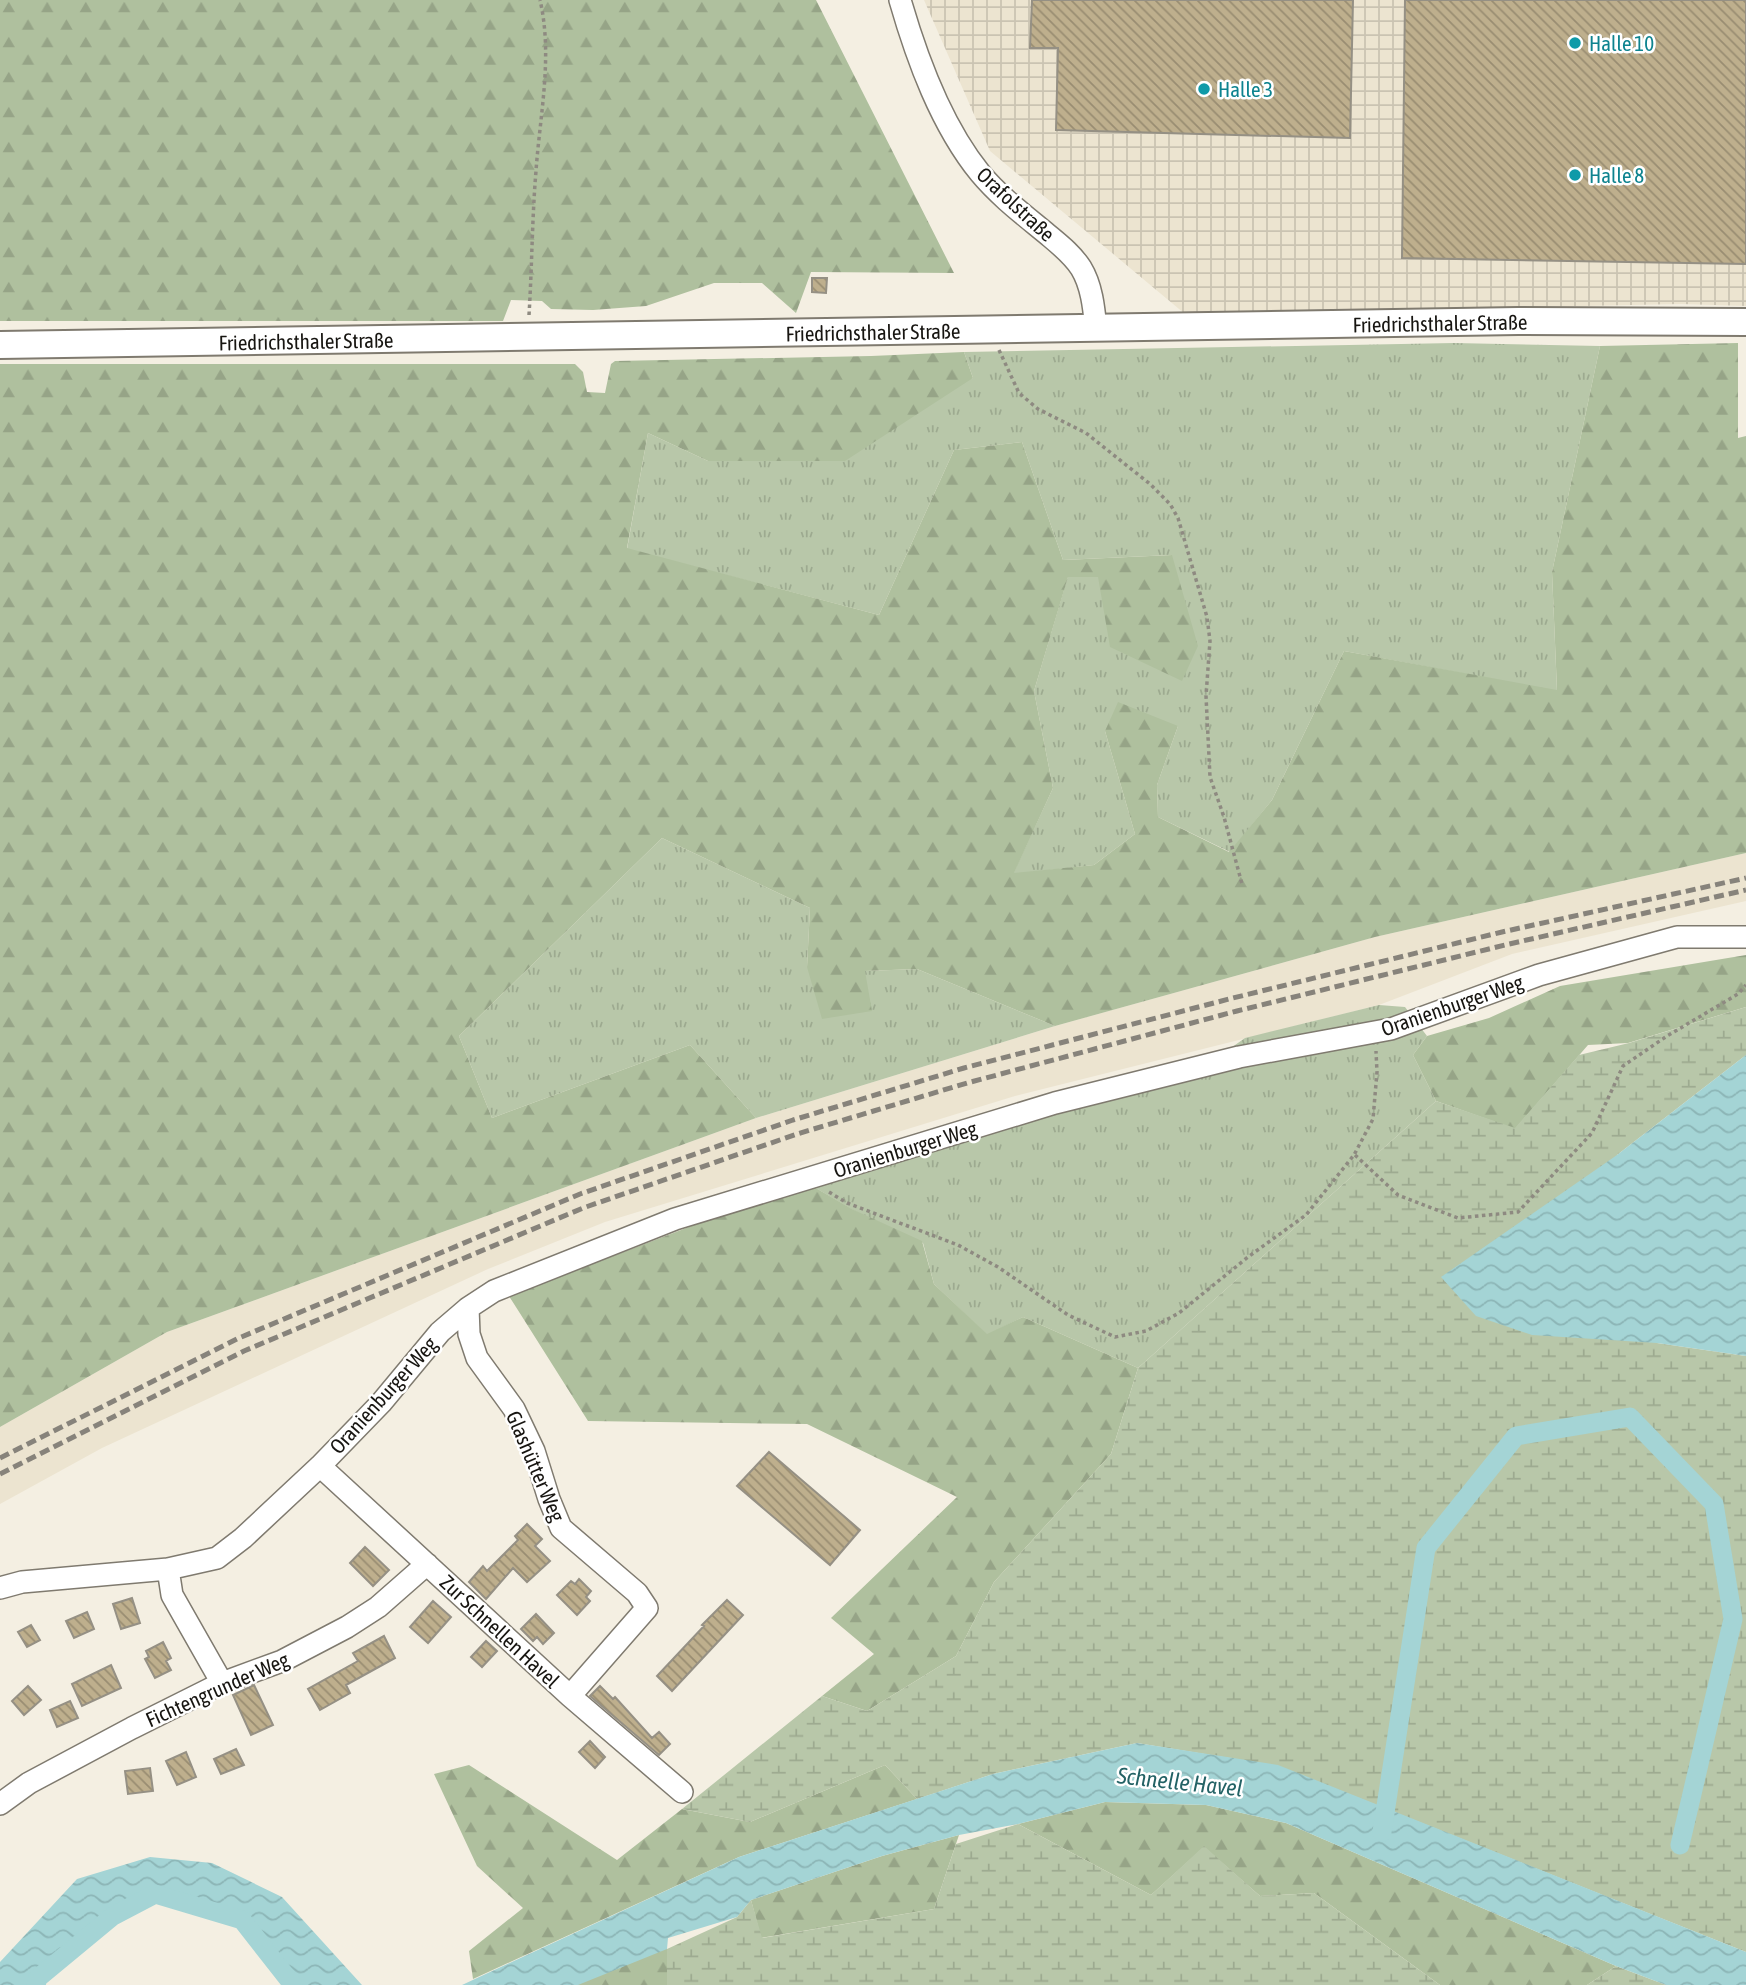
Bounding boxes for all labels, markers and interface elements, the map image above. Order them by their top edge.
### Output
place label: Halle 10 [1589,31,1654,55]
marker: Halle 10 [1567,35,1583,51]
place label: Halle 3 [1218,77,1273,101]
marker: Halle 3 [1196,81,1212,97]
street label: Orafolstraße [972,162,1060,246]
place label: Halle 8 [1589,163,1644,187]
marker: Halle 8 [1567,167,1583,183]
street label: Friedrichsthaler Straße [1352,309,1528,337]
street label: Friedrichsthaler Straße [785,318,961,346]
street label: Friedrichsthaler Straße [218,327,394,355]
street label: Oranienburger Weg [1378,969,1526,1041]
street label: Oranienburger Weg [830,1116,980,1182]
street label: Oranienburger Weg [324,1332,442,1458]
street label: Glashütter Weg [502,1407,570,1525]
street label: Zur Schnellen Havel [435,1570,565,1693]
street label: Fichtengrunder Weg [142,1647,292,1731]
water label: Schnelle Havel [1115,1762,1244,1802]

